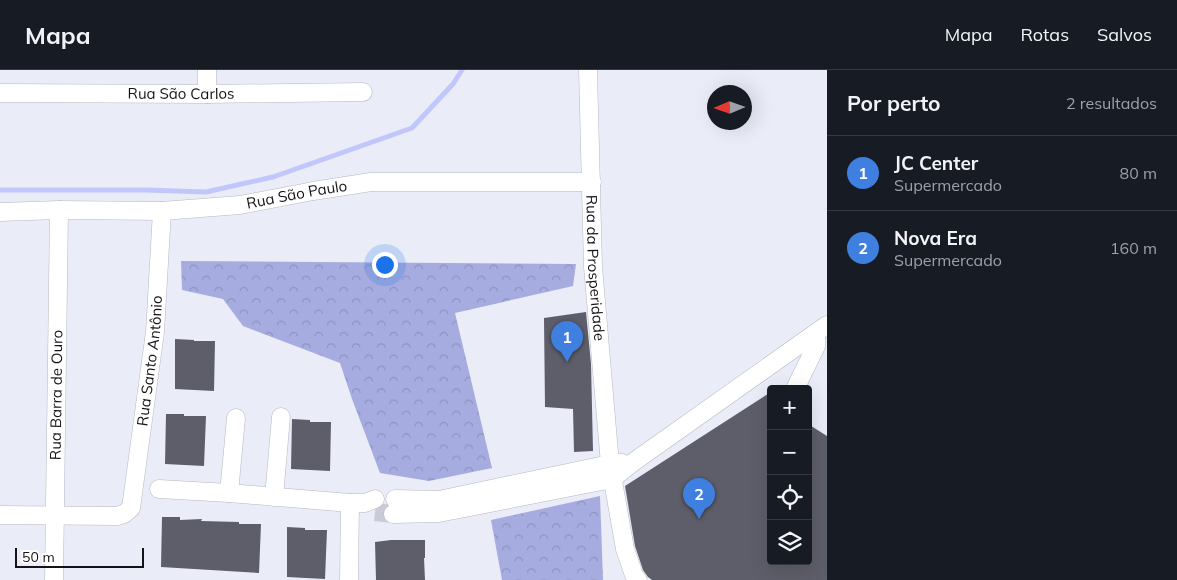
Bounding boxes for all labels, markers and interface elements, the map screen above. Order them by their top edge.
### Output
text: Mapa [25,20,91,50]
text: Mapa [945,23,993,46]
text: Rotas [1021,23,1069,46]
text: Salvos [1097,23,1152,46]
street label: Rua São Carlos [127,84,235,103]
north arrow [707,85,752,130]
text: Por perto [847,90,941,116]
text: 2 resultados [1066,93,1157,113]
text: JC Center [894,151,978,175]
text: 1 [858,163,868,183]
text: 80 m [1120,163,1157,183]
text: Supermercado [894,175,1002,195]
street label: Rua São Paulo [245,176,348,213]
street label: Rua da Prosperidade [582,195,609,342]
text: Nova Era [894,226,977,250]
text: 2 [858,238,868,258]
text: 160 m [1110,238,1157,258]
text: Supermercado [894,250,1002,270]
your location [372,252,398,278]
street label: Rua Santo Antônio [132,295,166,427]
pin: 1 [551,321,583,362]
street label: Rua Barra de Ouro [46,330,66,460]
map controls [767,385,812,565]
button: + [767,385,812,430]
button: − [767,430,812,475]
button: locate [767,475,812,520]
pin: 2 [683,478,715,519]
button: layers [767,520,812,565]
scale bar [15,545,144,568]
text: 50 m [22,548,55,566]

